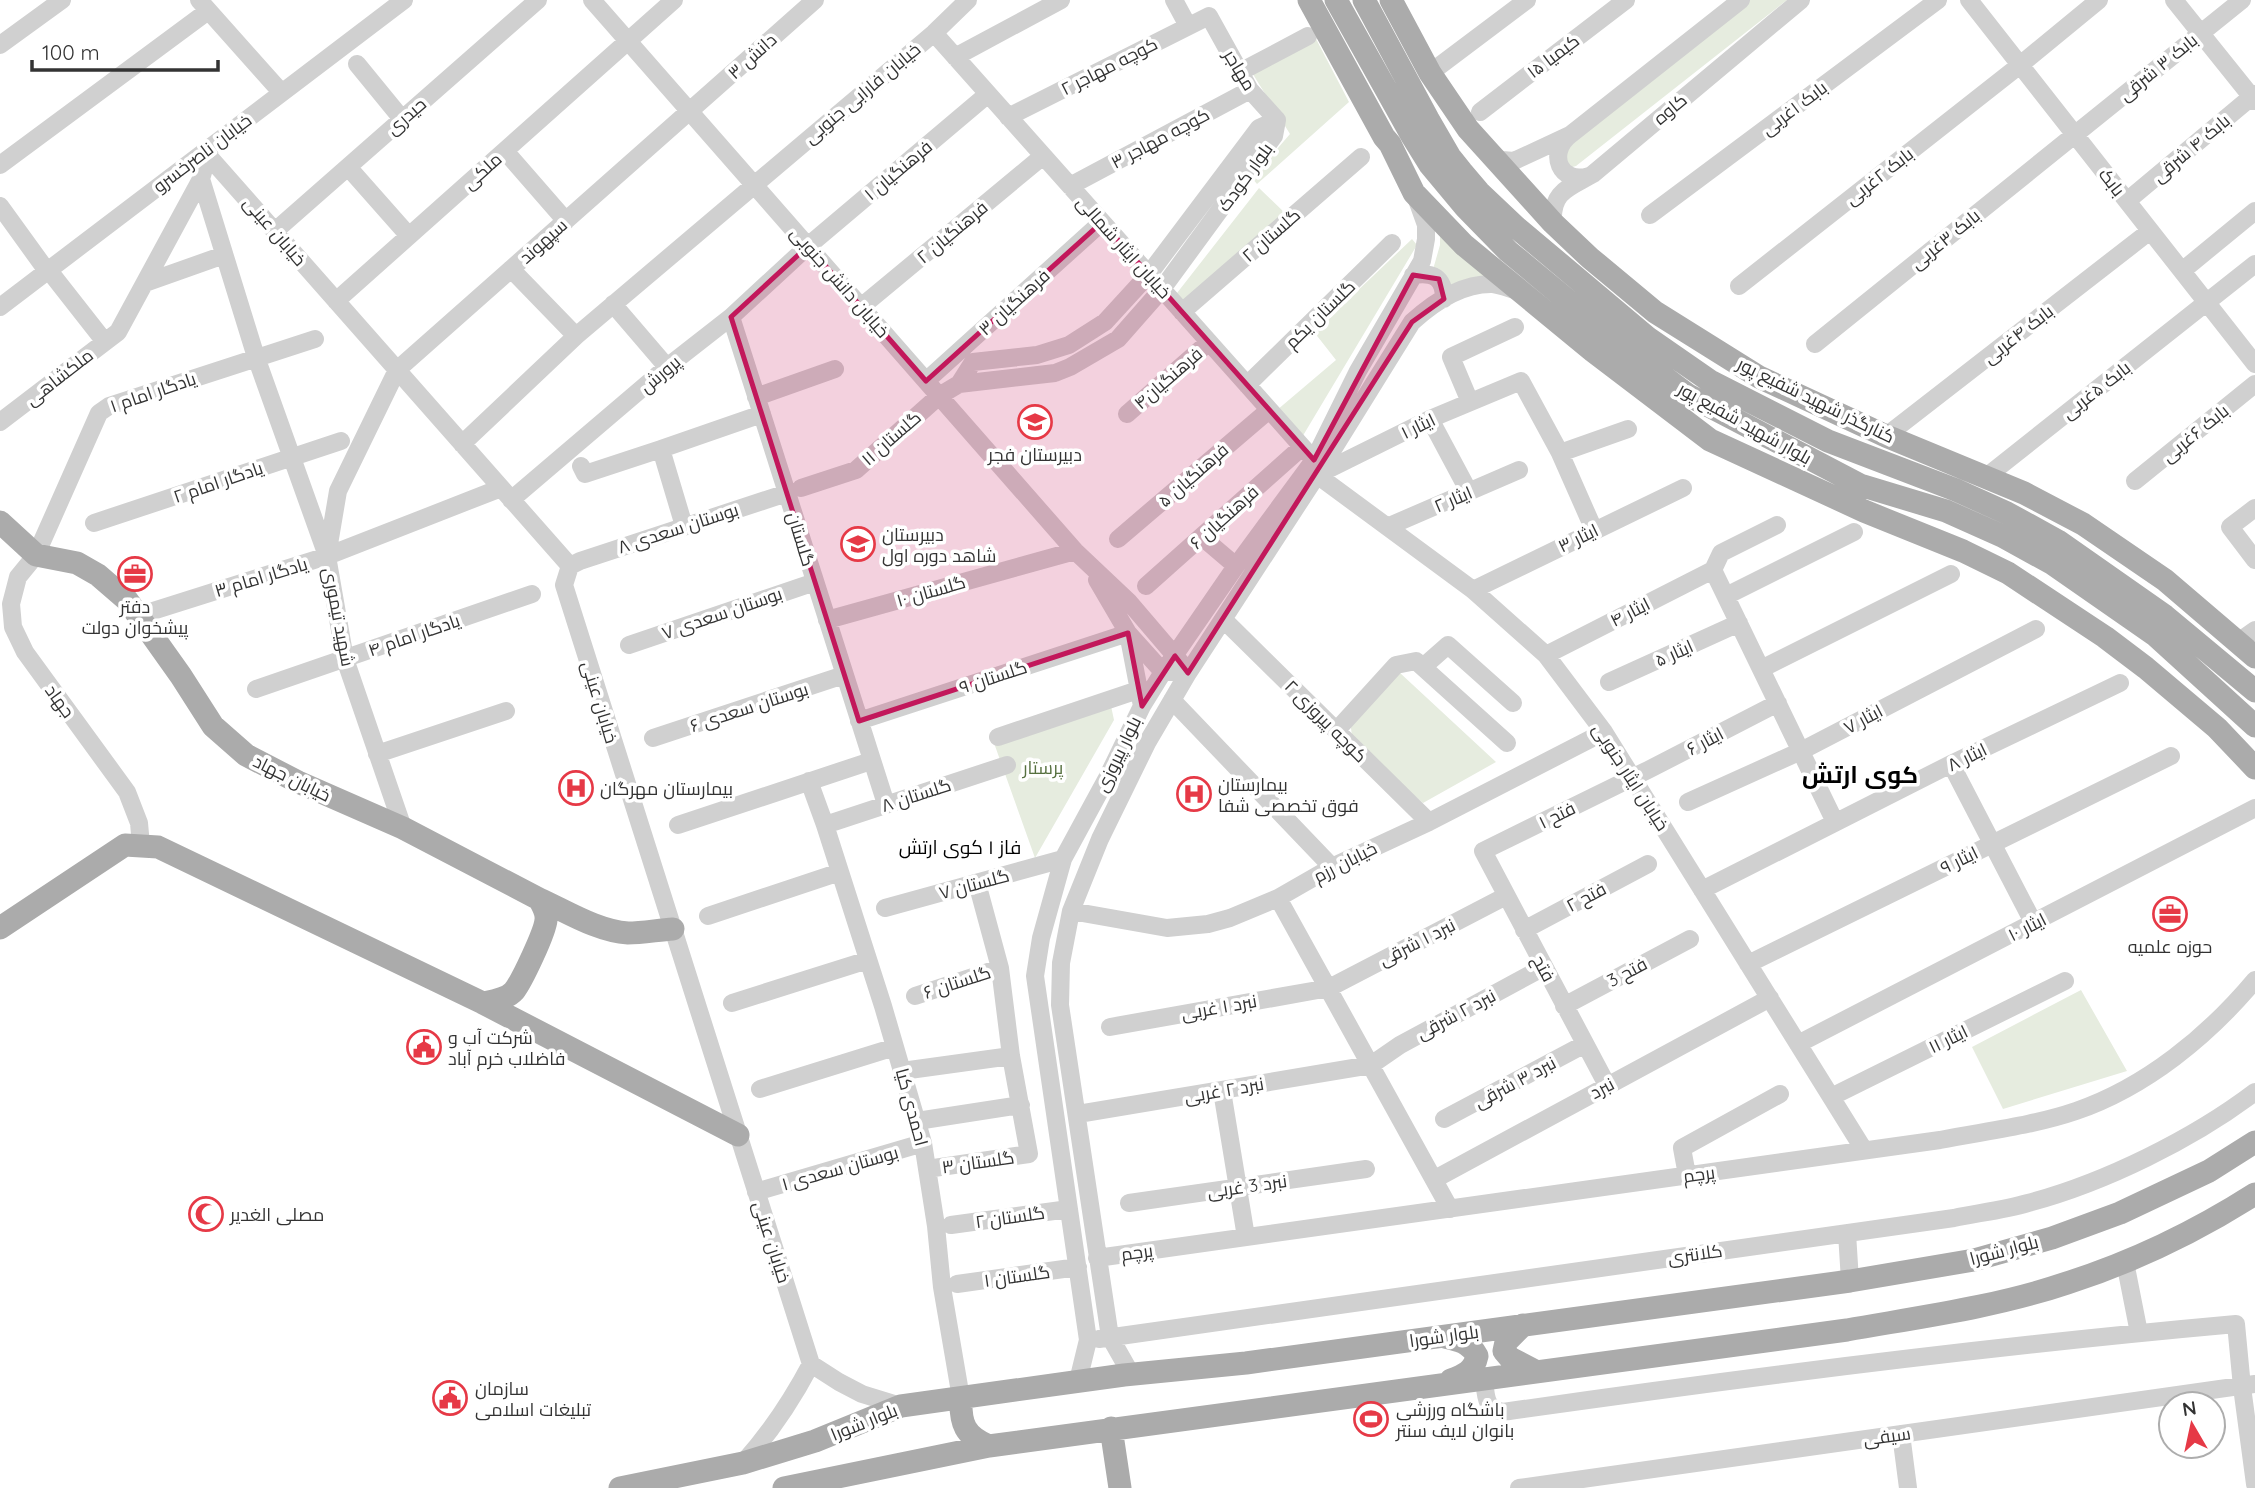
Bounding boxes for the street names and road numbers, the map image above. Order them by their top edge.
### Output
street label: دانش ۳ [723,28,781,84]
street label: بابک ۳ شرقی [2114,28,2202,106]
street label: کیمیا ۱۵ [1522,29,1584,83]
street label: کوچه مهاجر ۲ [1057,32,1162,101]
street label: خیابان فارابی جنوبی [799,37,925,149]
street label: مهاجر [1218,44,1261,95]
street label: بابک ۱غربی [1756,76,1832,140]
street label: کاوه [1648,88,1692,130]
street label: حیدری [381,92,431,140]
street label: کوچه مهاجر ۳ [1107,102,1214,174]
street label: خیابان ناصرخسرو [148,108,256,198]
street label: بابک ۴ شرقی [2147,109,2235,187]
street label: فرهنگیان ۱ [859,135,937,205]
street label: بلوار کودک [1212,138,1278,216]
street label: بابک ۲غربی [1840,142,1918,210]
street label: ملکی [458,147,506,195]
street label: بابک [2094,163,2130,201]
street label: خیابان عینی [239,191,311,271]
street label: خیابان ایثار شمالی [1072,191,1176,303]
street label: فرهنگیان ۲ [912,196,992,268]
street label: گلستان ۲ [1237,203,1305,267]
street label: بابک ۳غربی [1905,204,1985,274]
street label: سپهوند [514,213,572,269]
street label: خیابان دانش جنوبی [785,222,895,342]
street label: فرهنگیان ۳ [973,264,1055,340]
street label: گلستان یکم [1280,275,1361,354]
street label: بابک ۴غربی [1978,299,2058,369]
street label: فرهنگیان۴ [1129,342,1207,414]
street label: ملکشاهی [20,343,98,411]
street label: پرورش [635,350,686,399]
street label: کنارگذر شهید شفیع پور [1732,351,1899,449]
street label: بابک ۵غربی [2057,356,2135,424]
street label: یادگار امام ۱ [107,367,200,418]
street label: بلوار شهید شفیع پور [1673,376,1816,470]
street label: بابک ۶غربی [2157,399,2233,467]
street label: گلستان ۱۱ [856,406,926,470]
street label: ایثار ۱ [1397,408,1439,444]
street label: فرهنگیان ۵ [1153,438,1233,512]
street label: یادگار امام ۲ [170,456,266,509]
street label: فرهنگیان ۶ [1185,480,1263,554]
street label: ایثار ۲ [1430,481,1476,517]
street label: بوستان سعدی ۸ [615,498,741,558]
street label: گلستان [782,509,820,569]
street label: ایثار ۳ [1554,518,1602,558]
street label: یادگار امام ۳ [212,552,311,603]
street label: شهید تیموری [318,566,360,668]
street label: گلستان ۱۰ [894,570,968,612]
street label: بوستان سعدی ۷ [659,582,785,644]
street label: ایثار ۴ [1606,592,1654,632]
street label: یادگار امام ۴ [365,608,464,662]
street label: ایثار ۵ [1651,634,1697,672]
street label: گلستان ۹ [956,655,1030,699]
street label: خیابان عینی [577,658,623,746]
street label: کوچه پیروزی ۲ [1279,675,1372,768]
street label: بوستان سعدی ۶ [687,677,811,737]
street label: جهاد [40,680,80,722]
street label: ایثار ۷ [1839,699,1887,739]
street label: بلوار پیروزی [1090,712,1147,796]
street label: خیابان ایثار جنوبی [1588,719,1674,835]
street label: ایثار ۶ [1683,722,1727,760]
street label: ایثار ۸ [1943,738,1991,776]
street label: خیابان جهاد [249,749,335,807]
street label: گلستان ۸ [878,773,954,817]
street label: فتح ۱ [1535,796,1580,835]
street label: خیابان رزم [1309,836,1381,889]
street label: ایثار ۹ [1936,841,1982,879]
street label: گلستان ۷ [936,864,1012,904]
street label: فتح ۲ [1562,877,1610,918]
street label: ایثار ۱۰ [2004,908,2050,946]
street label: نبرد ۱ شرقی [1375,913,1459,971]
street label: فتح [1527,950,1561,986]
street label: فتح 3 [1603,952,1651,993]
street label: گلستان ۶ [921,960,993,1004]
street label: نبرد ۲ شرقی [1412,983,1500,1045]
street label: نبرد ۱ غربی [1179,989,1259,1025]
street label: ایثار ۱۱ [1925,1020,1971,1058]
street label: نبرد ۳ شرقی [1470,1051,1560,1113]
street label: احمدی کیا [891,1066,933,1148]
street label: نبرد ۲ غربی [1182,1072,1266,1108]
street label: نبرد [1586,1072,1618,1104]
street label: بوستان سعدی ۱ [779,1140,901,1196]
street label: گلستان ۳ [940,1146,1016,1178]
street label: پرچم [1682,1160,1717,1189]
street label: نبرد 3 غربی [1206,1169,1288,1203]
street label: خیابان عینی [748,1198,796,1286]
street label: گلستان ۲ [974,1201,1046,1233]
street label: بلوار شورا [1967,1230,2041,1270]
street label: پرچم [1120,1238,1155,1267]
street label: کلانتری [1666,1239,1724,1269]
street label: گلستان ۱ [983,1260,1051,1292]
street label: بلوار شورا [1408,1320,1480,1352]
street label: بلوار شورا [827,1398,901,1446]
street label: سیفی [1862,1421,1912,1451]

